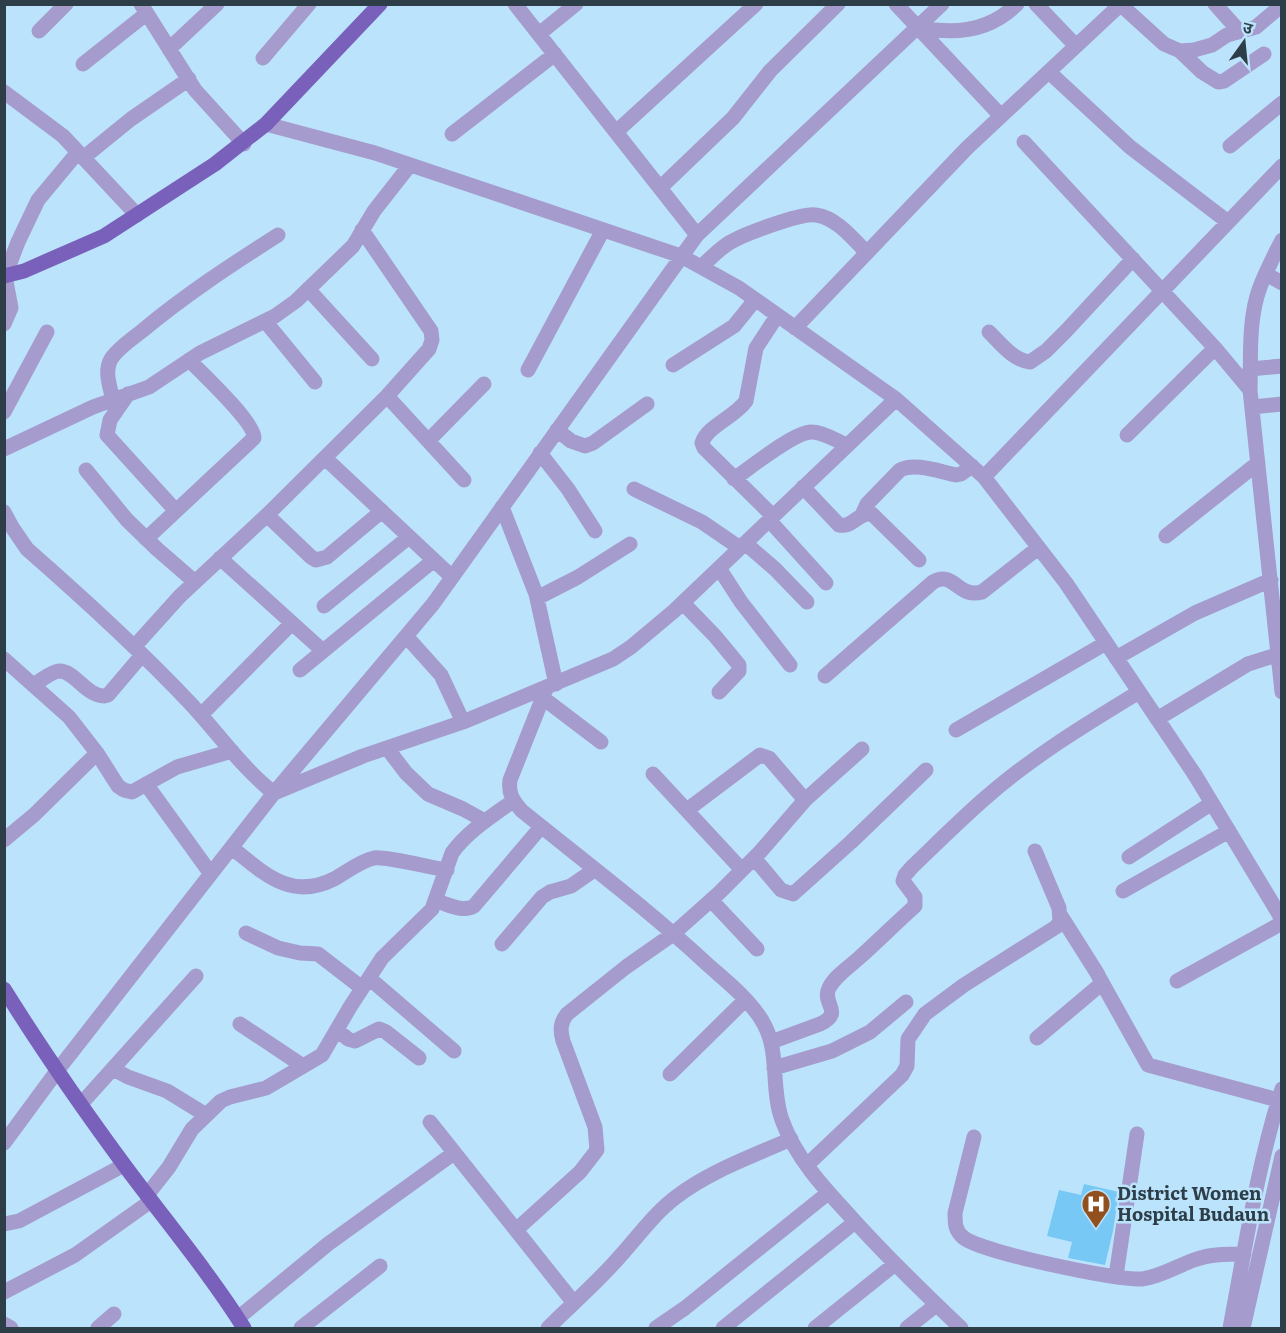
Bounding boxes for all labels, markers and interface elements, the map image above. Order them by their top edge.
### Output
north arrow [1214,12,1274,72]
text: उ [1241,14,1256,40]
place label: District Women Hospital Budaun [1117,1179,1270,1227]
hospital icon: District Women Hospital Budaun [1080,1188,1112,1230]

